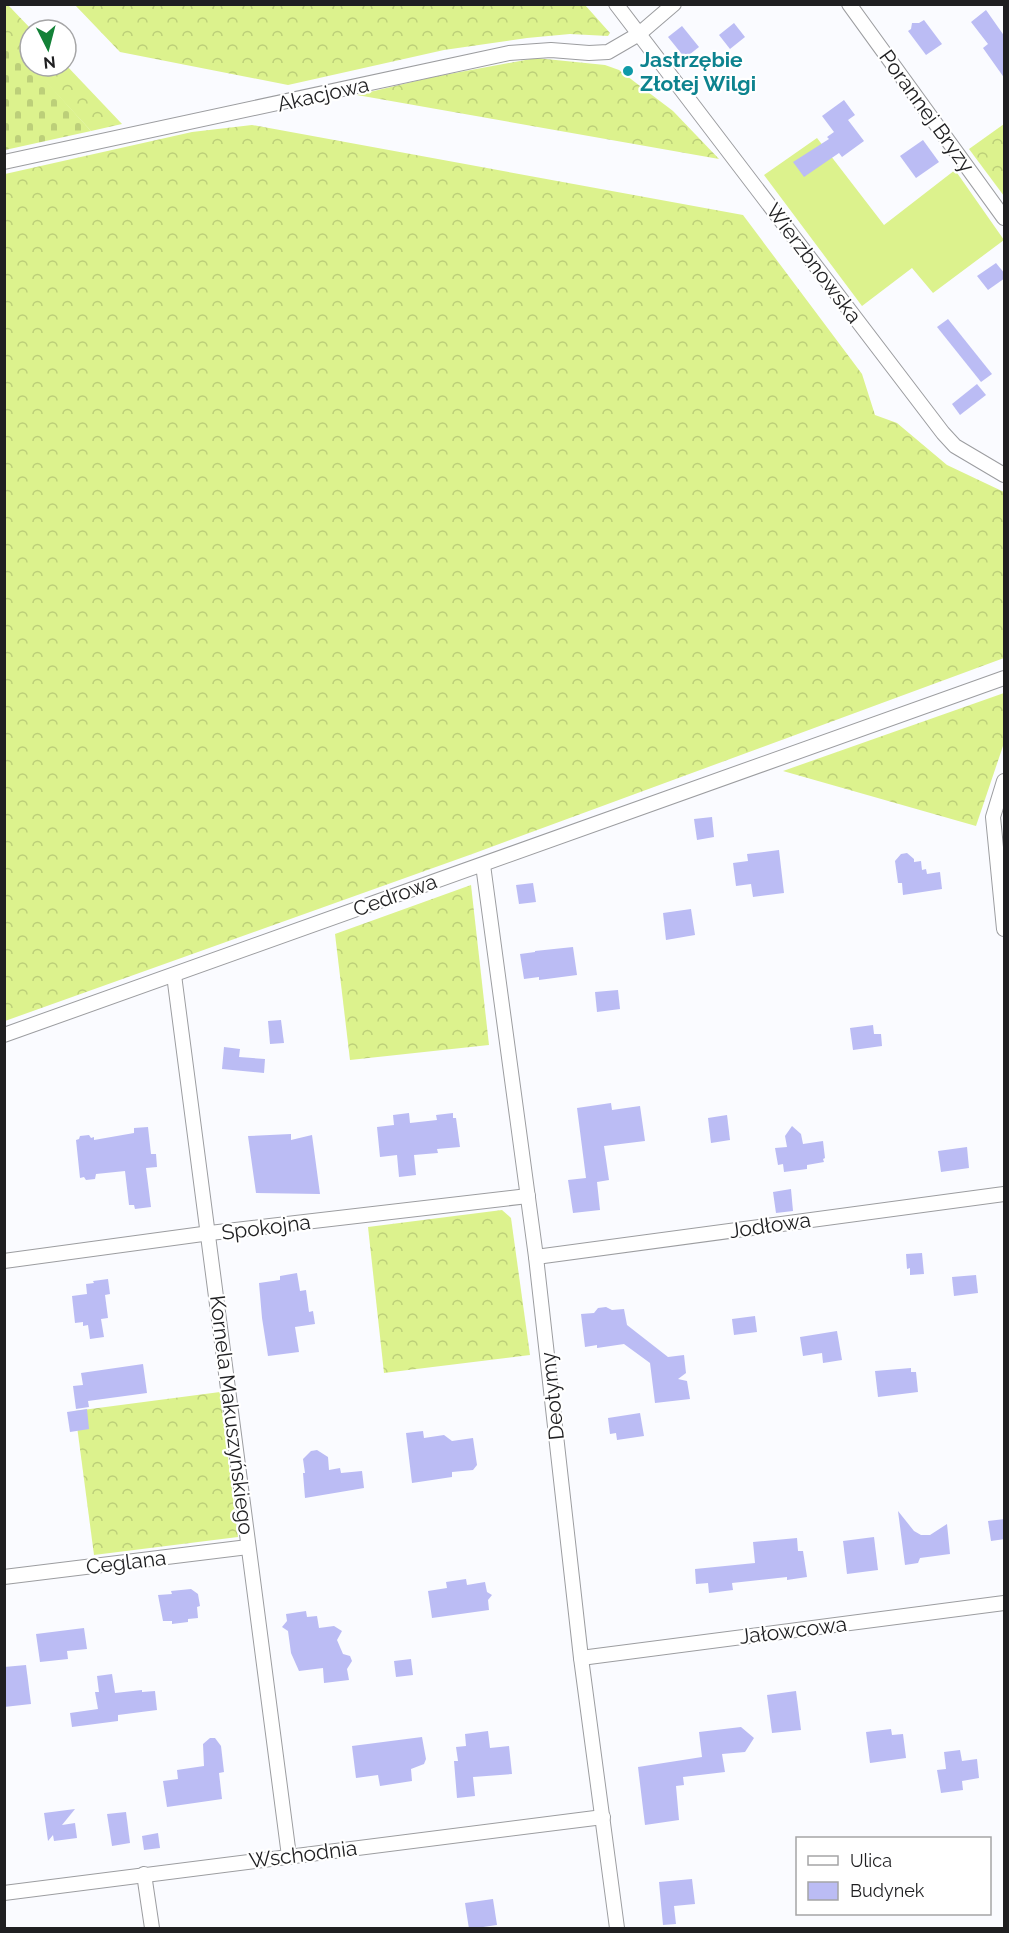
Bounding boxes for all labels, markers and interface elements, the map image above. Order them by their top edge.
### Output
north arrow [18,18,78,78]
street label: Porannej Bryzy [874,45,980,177]
place label: Jastrzębie Złotej Wilgi [640,47,756,96]
text: N [42,52,57,73]
marker: Jastrzębie Złotej Wilgi [621,64,635,78]
street label: Akacjowa [275,71,371,117]
street label: Wierzbnowska [761,198,867,328]
street label: Cedrowa [350,868,440,922]
street label: Jodłowa [728,1207,812,1243]
street label: Spokojna [220,1209,312,1245]
street label: Kornela Makuszyńskiego [205,1294,259,1536]
street label: Deotymy [535,1351,569,1441]
street label: Ceglana [84,1545,168,1579]
street label: Jałowcowa [738,1611,848,1649]
street label: Wschodnia [248,1835,358,1873]
legend [796,1837,991,1915]
text: Ulica [850,1850,892,1871]
text: Budynek [850,1880,925,1901]

